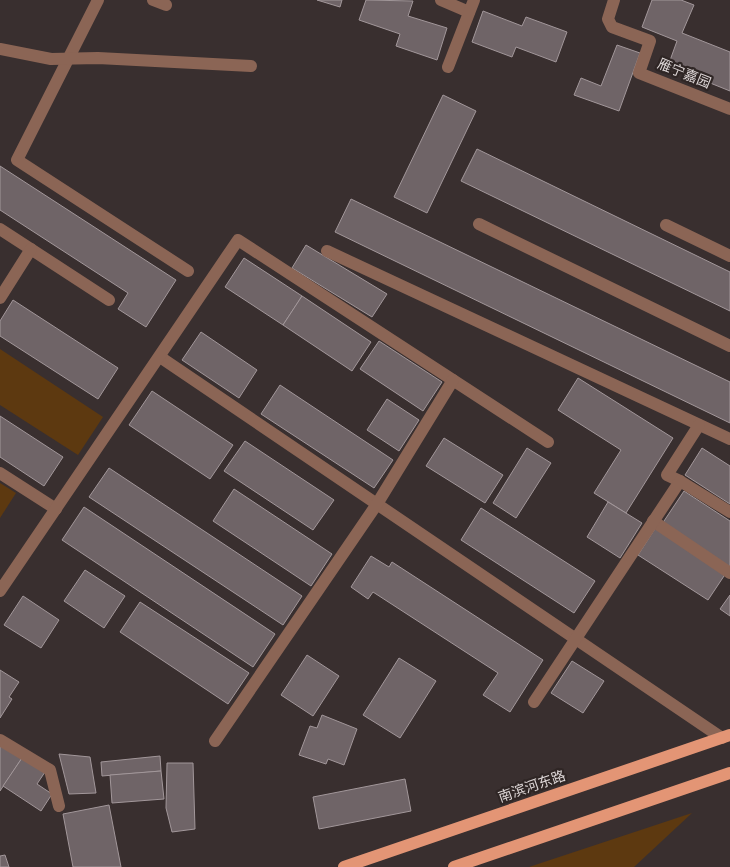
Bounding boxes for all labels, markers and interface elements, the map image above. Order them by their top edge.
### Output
street label: 雁宁嘉园 [655,55,713,91]
street label: 南滨河东路 [496,768,567,805]

